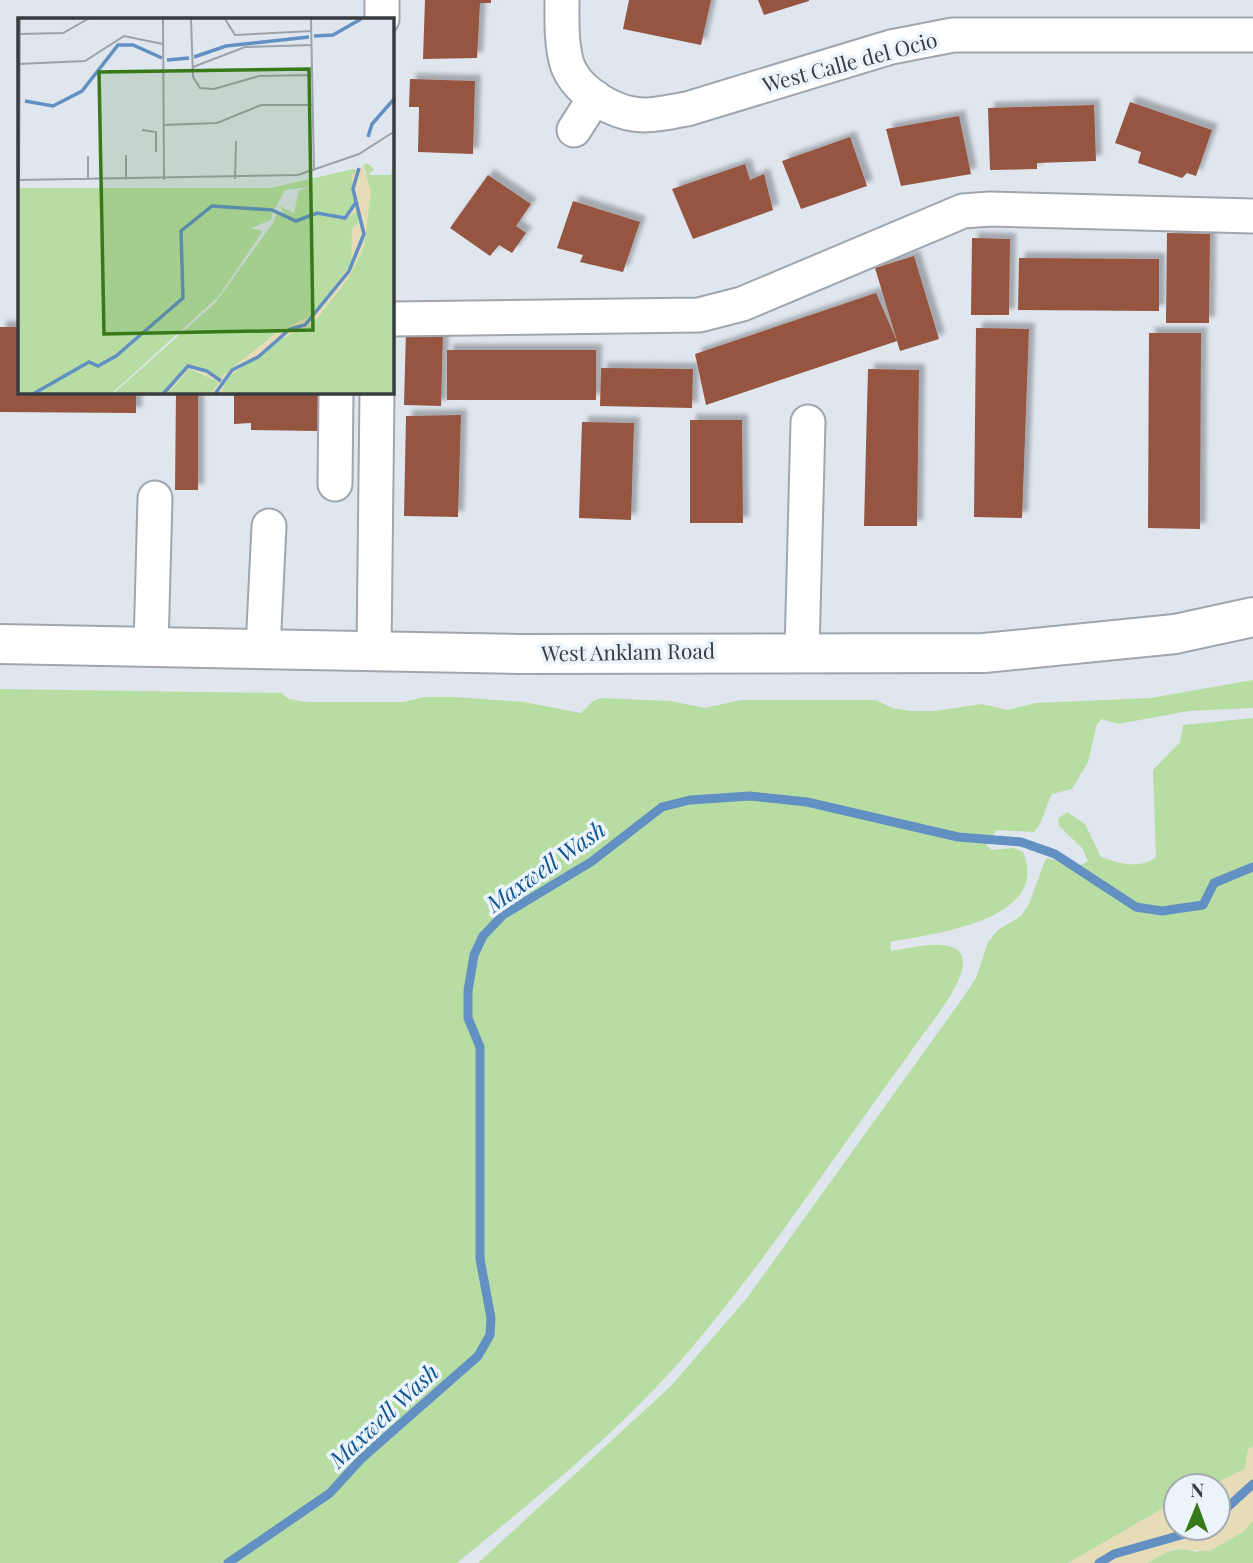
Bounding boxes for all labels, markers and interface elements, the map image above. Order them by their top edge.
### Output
inset map [18,18,394,394]
street label: West Calle del Ocio [758,24,940,98]
street label: West Anklam Road [540,635,715,667]
water label: Maxwell Wash [478,813,611,919]
water label: Maxwell Wash [321,1356,445,1474]
north arrow [1162,1472,1232,1542]
text: N [1190,1476,1205,1502]

